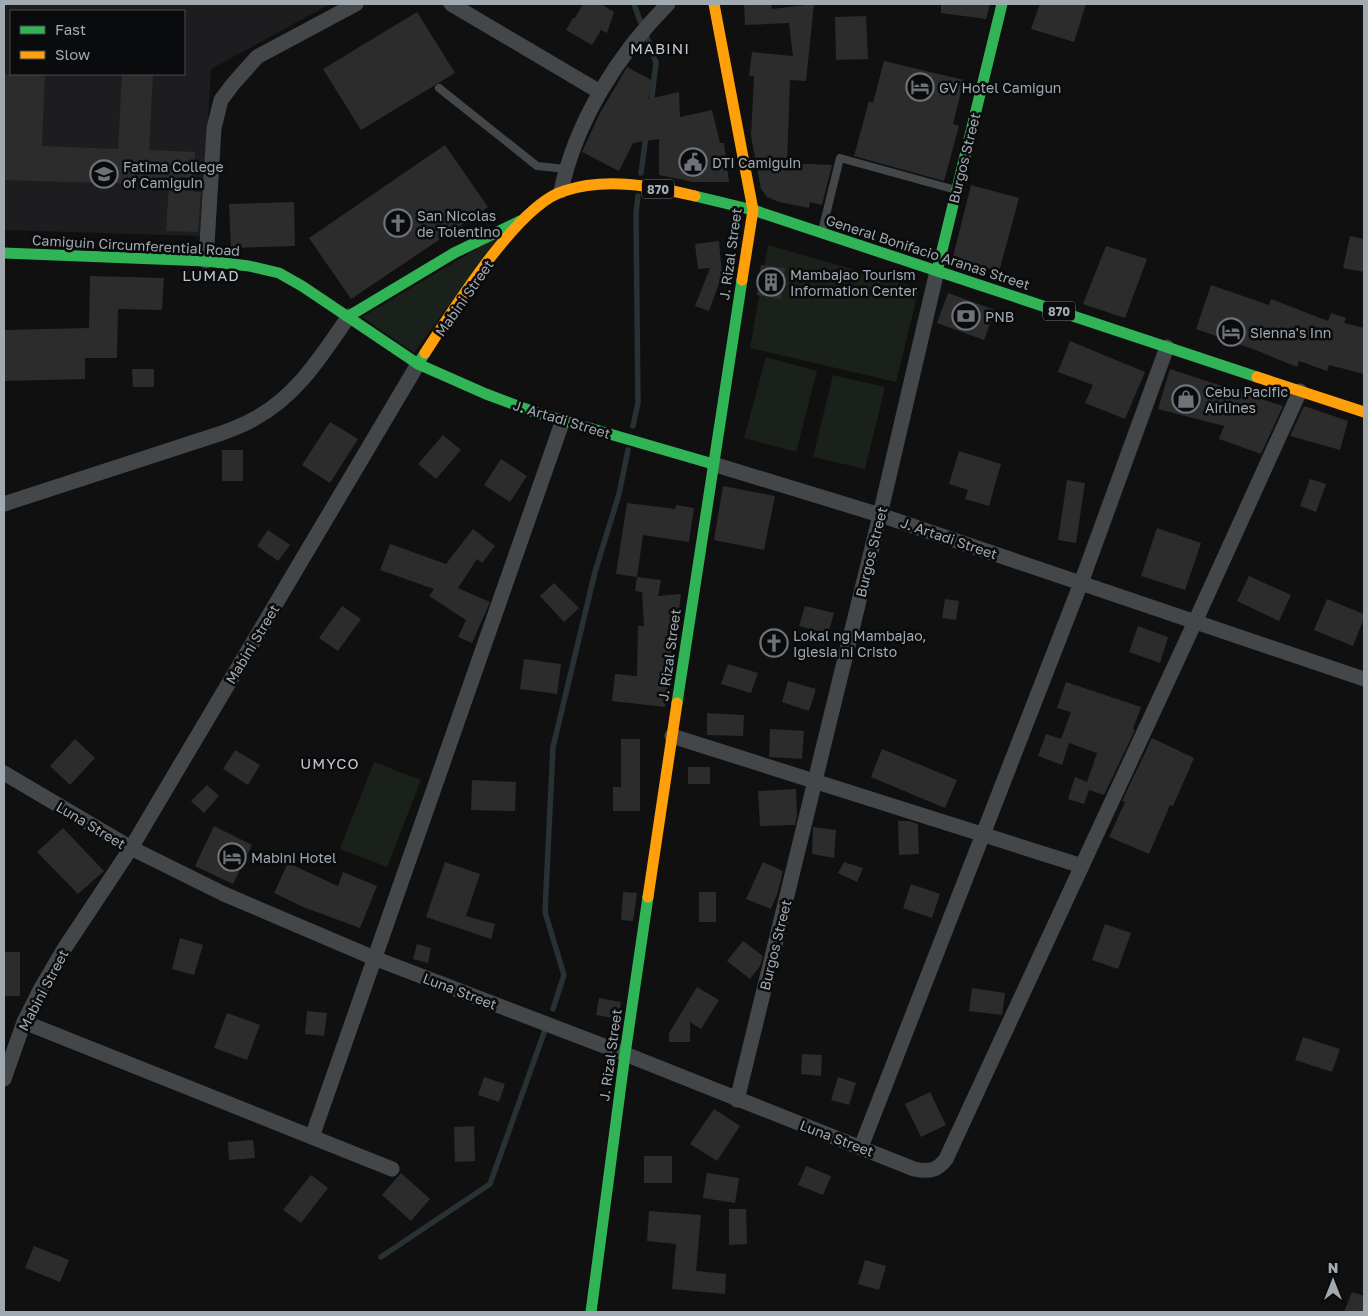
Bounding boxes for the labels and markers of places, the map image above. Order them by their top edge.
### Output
hotel icon: GV Hotel Camigun [905,72,935,102]
place label: GV Hotel Camigun [939,79,1061,96]
public building icon: DTI Camiguin [678,147,708,177]
place label: DTI Camiguin [712,154,801,171]
place label: Fatima College of Camiguin [123,158,224,191]
school or university icon: Fatima College of Camiguin [89,159,119,189]
place label: San Nicolas de Tolentino [417,207,500,240]
church icon: San Nicolas de Tolentino [383,208,413,238]
place label: Mambajao Tourism Information Center [790,266,918,299]
building icon: Mambajao Tourism Information Center [756,267,786,297]
bank icon: PNB [951,301,981,331]
place label: PNB [985,308,1014,325]
hotel icon: Sienna's Inn [1216,317,1246,347]
place label: Sienna's Inn [1250,324,1331,341]
place label: Cebu Pacific Airlines [1205,383,1288,416]
shop icon: Cebu Pacific Airlines [1171,384,1201,414]
place label: Lokal ng Mambajao, Iglesia ni Cristo [793,627,926,660]
church icon: Lokal ng Mambajao, Iglesia ni Cristo [759,628,789,658]
hotel icon: Mabini Hotel [217,842,247,872]
place label: Mabini Hotel [251,849,336,866]

